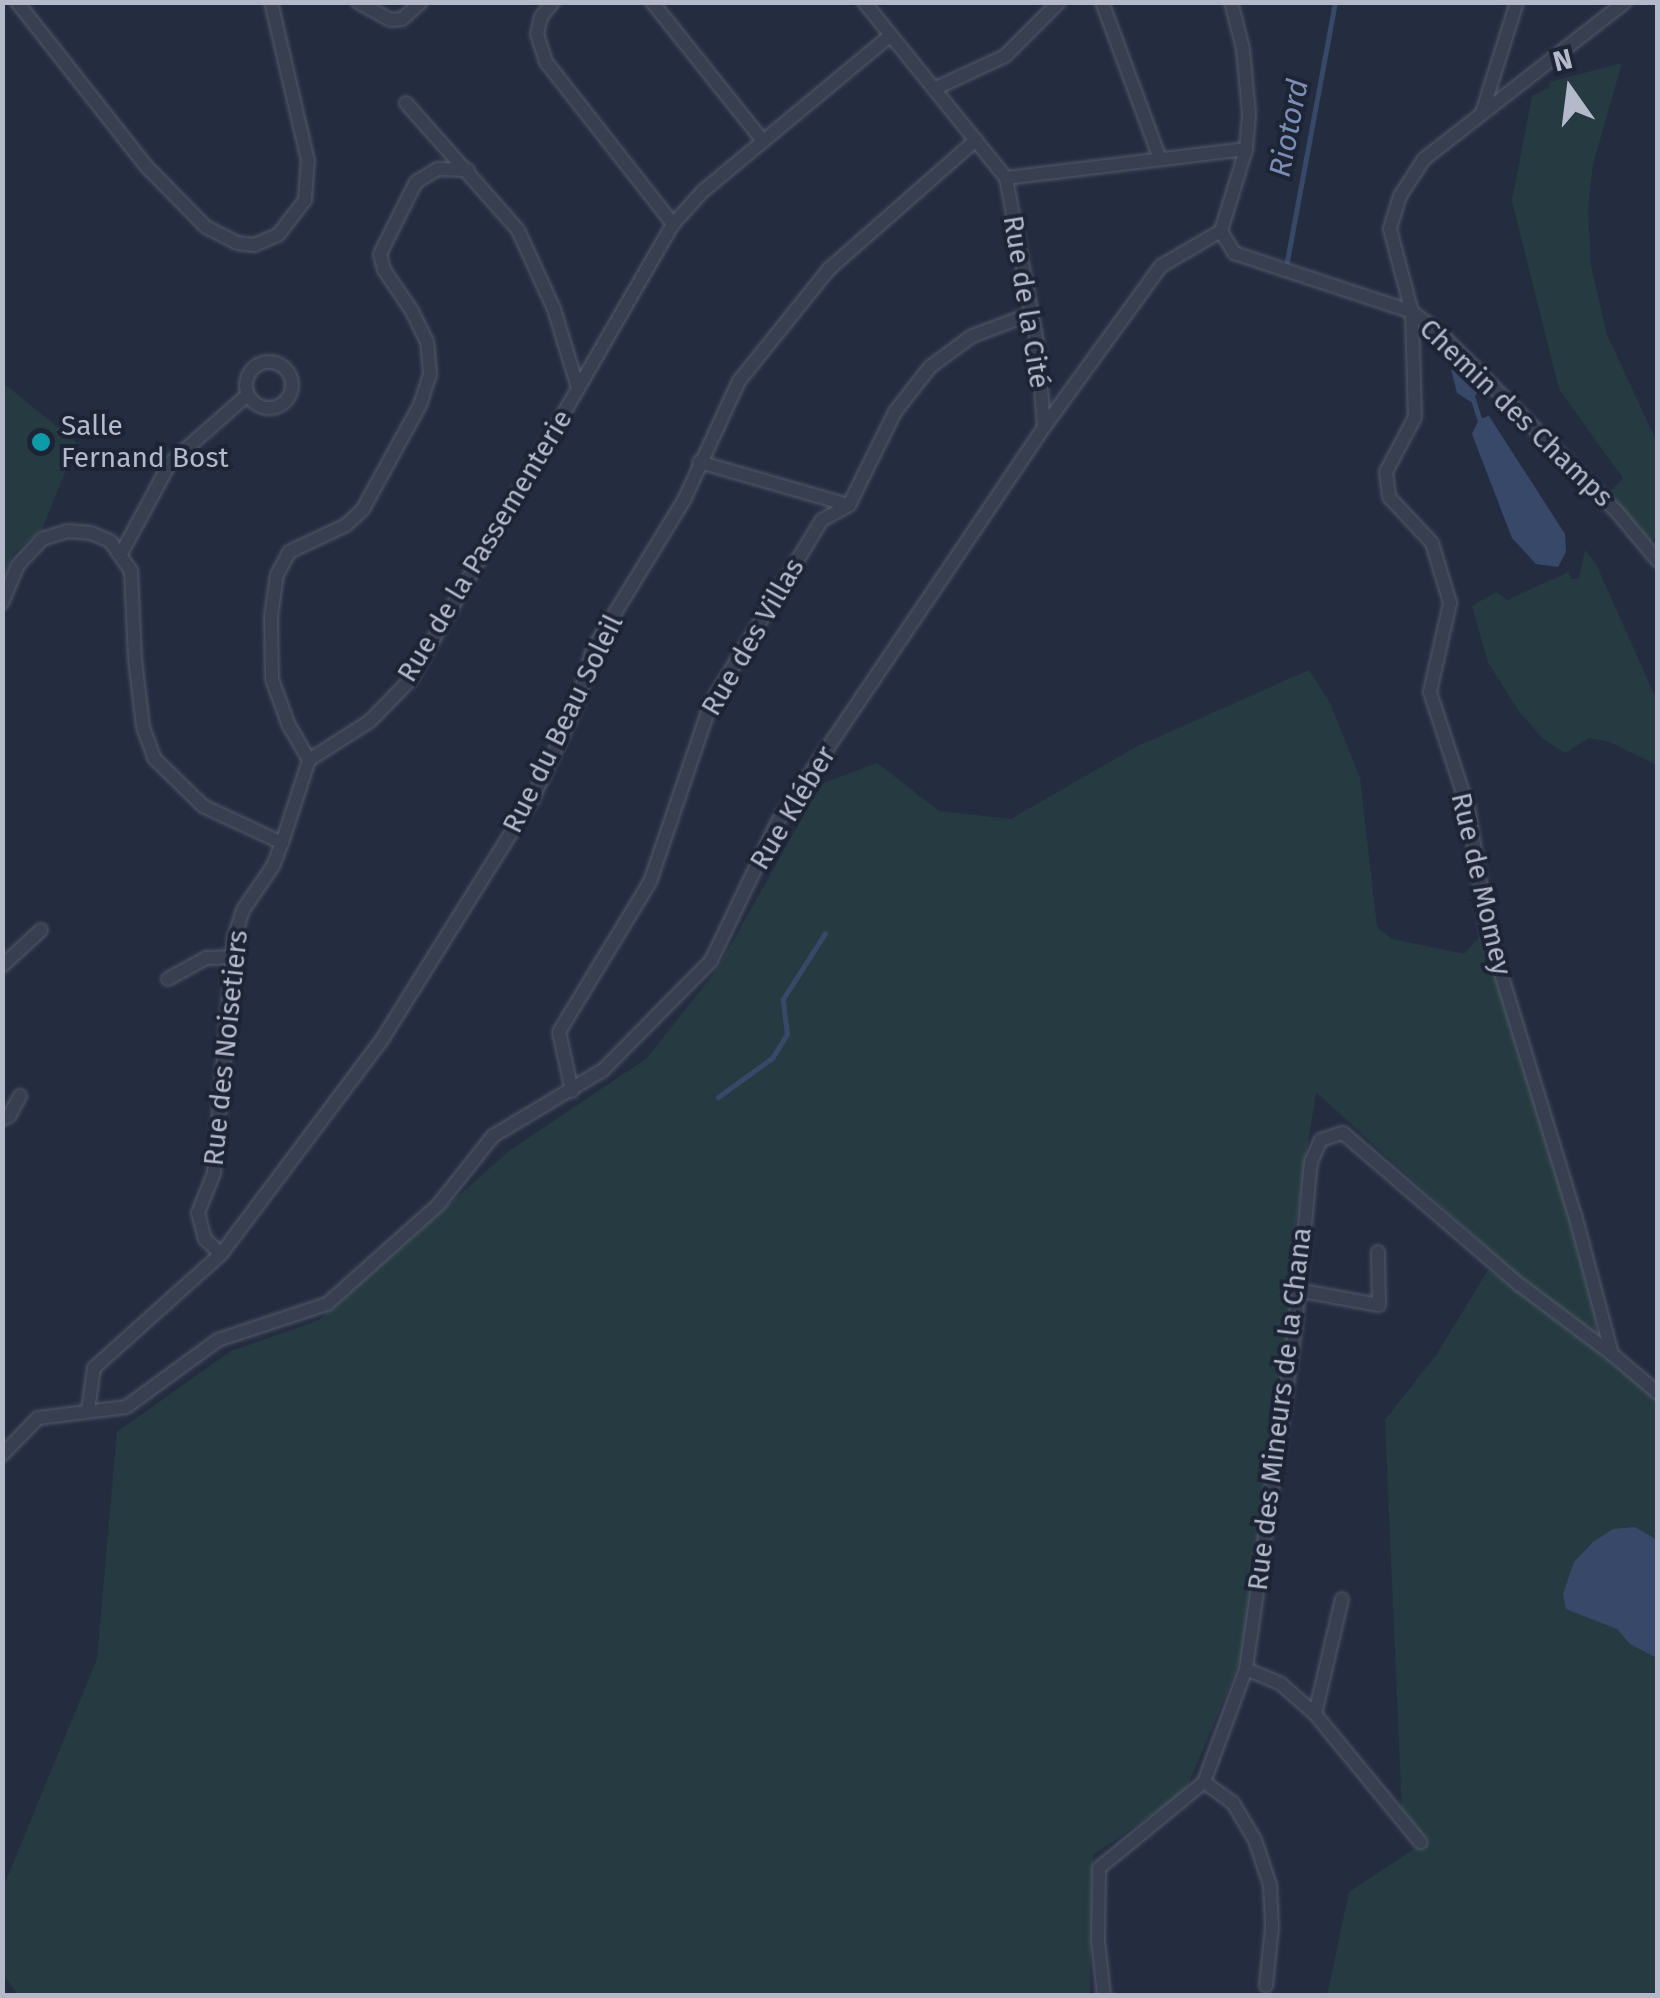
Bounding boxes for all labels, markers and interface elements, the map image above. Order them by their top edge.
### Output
north arrow [1520,40,1620,140]
text: N [1550,42,1576,79]
water label: Riotord [1262,76,1316,180]
street label: Rue de la Cité [996,213,1056,391]
street label: Chemin des Champs [1412,312,1620,514]
street label: Rue de la Passementerie [390,404,580,688]
place label: Salle Fernand Bost [61,409,229,475]
marker: Salle Fernand Bost [30,431,52,453]
street label: Rue des Villas [694,552,812,722]
street label: Rue du Beau Soleil [496,610,630,838]
street label: Rue Kléber [743,740,843,876]
street label: Rue de Momey [1444,789,1518,979]
street label: Rue des Noisetiers [197,928,255,1168]
street label: Rue des Mineurs de la Chana [1241,1225,1319,1593]

